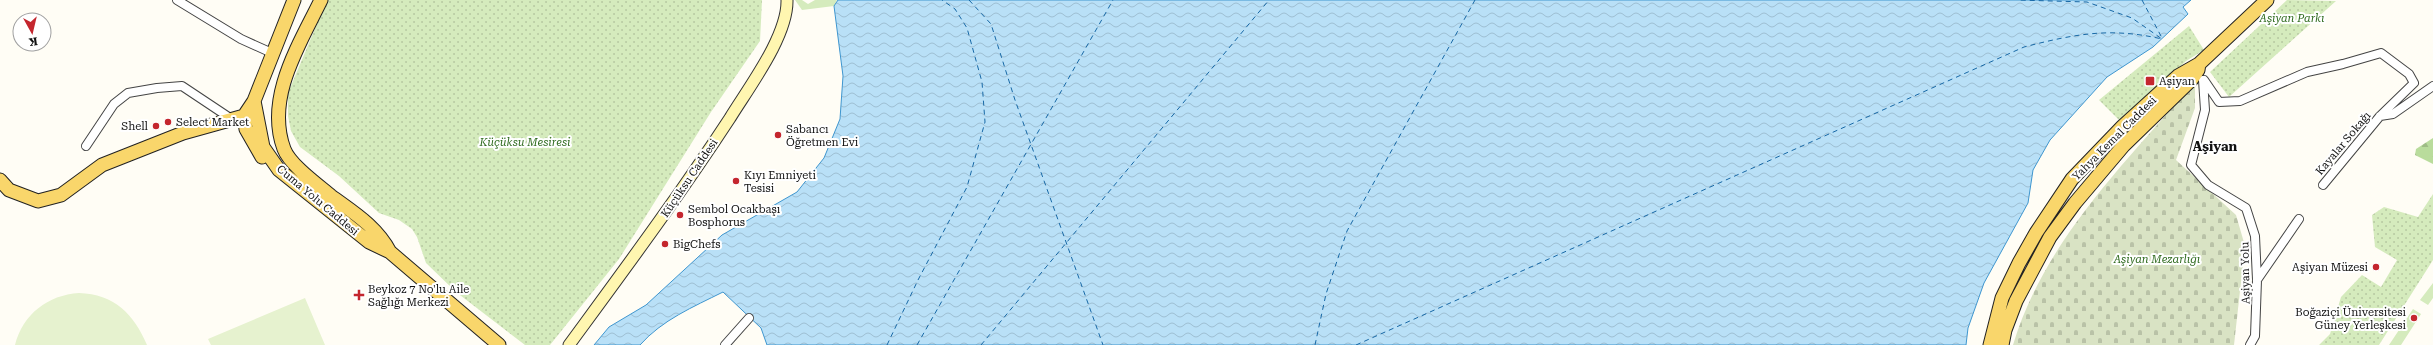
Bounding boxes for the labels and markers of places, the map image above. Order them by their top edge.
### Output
marker: Aşiyan [2144,75,2156,87]
place label: Aşiyan [2159,75,2195,88]
place label: Select Market [176,116,249,129]
marker: Select Market [163,117,173,127]
place label: Shell [121,120,149,133]
marker: Shell [151,121,161,131]
place label: Sabancı Öğretmen Evi [786,123,859,149]
marker: Sabancı Öğretmen Evi [773,130,783,140]
place label: Kıyı Emniyeti Tesisi [744,169,816,195]
marker: Kıyı Emniyeti Tesisi [731,176,741,186]
place label: Sembol Ocakbaşı Bosphorus [688,203,781,229]
marker: Sembol Ocakbaşı Bosphorus [675,210,685,220]
place label: BigChefs [673,238,721,251]
marker: BigChefs [660,239,670,249]
place label: Aşiyan Müzesi [2292,261,2368,274]
marker: Aşiyan Müzesi [2371,262,2381,272]
place label: Beykoz 7 No'lu Aile Sağlığı Merkezi [368,283,469,309]
marker: Beykoz 7 No'lu Aile Sağlığı Merkezi [353,289,365,301]
place label: Boğaziçi Üniversitesi Güney Yerleşkesi [2295,305,2406,332]
marker: Boğaziçi Üniversitesi Güney Yerleşkesi [2409,313,2419,323]

